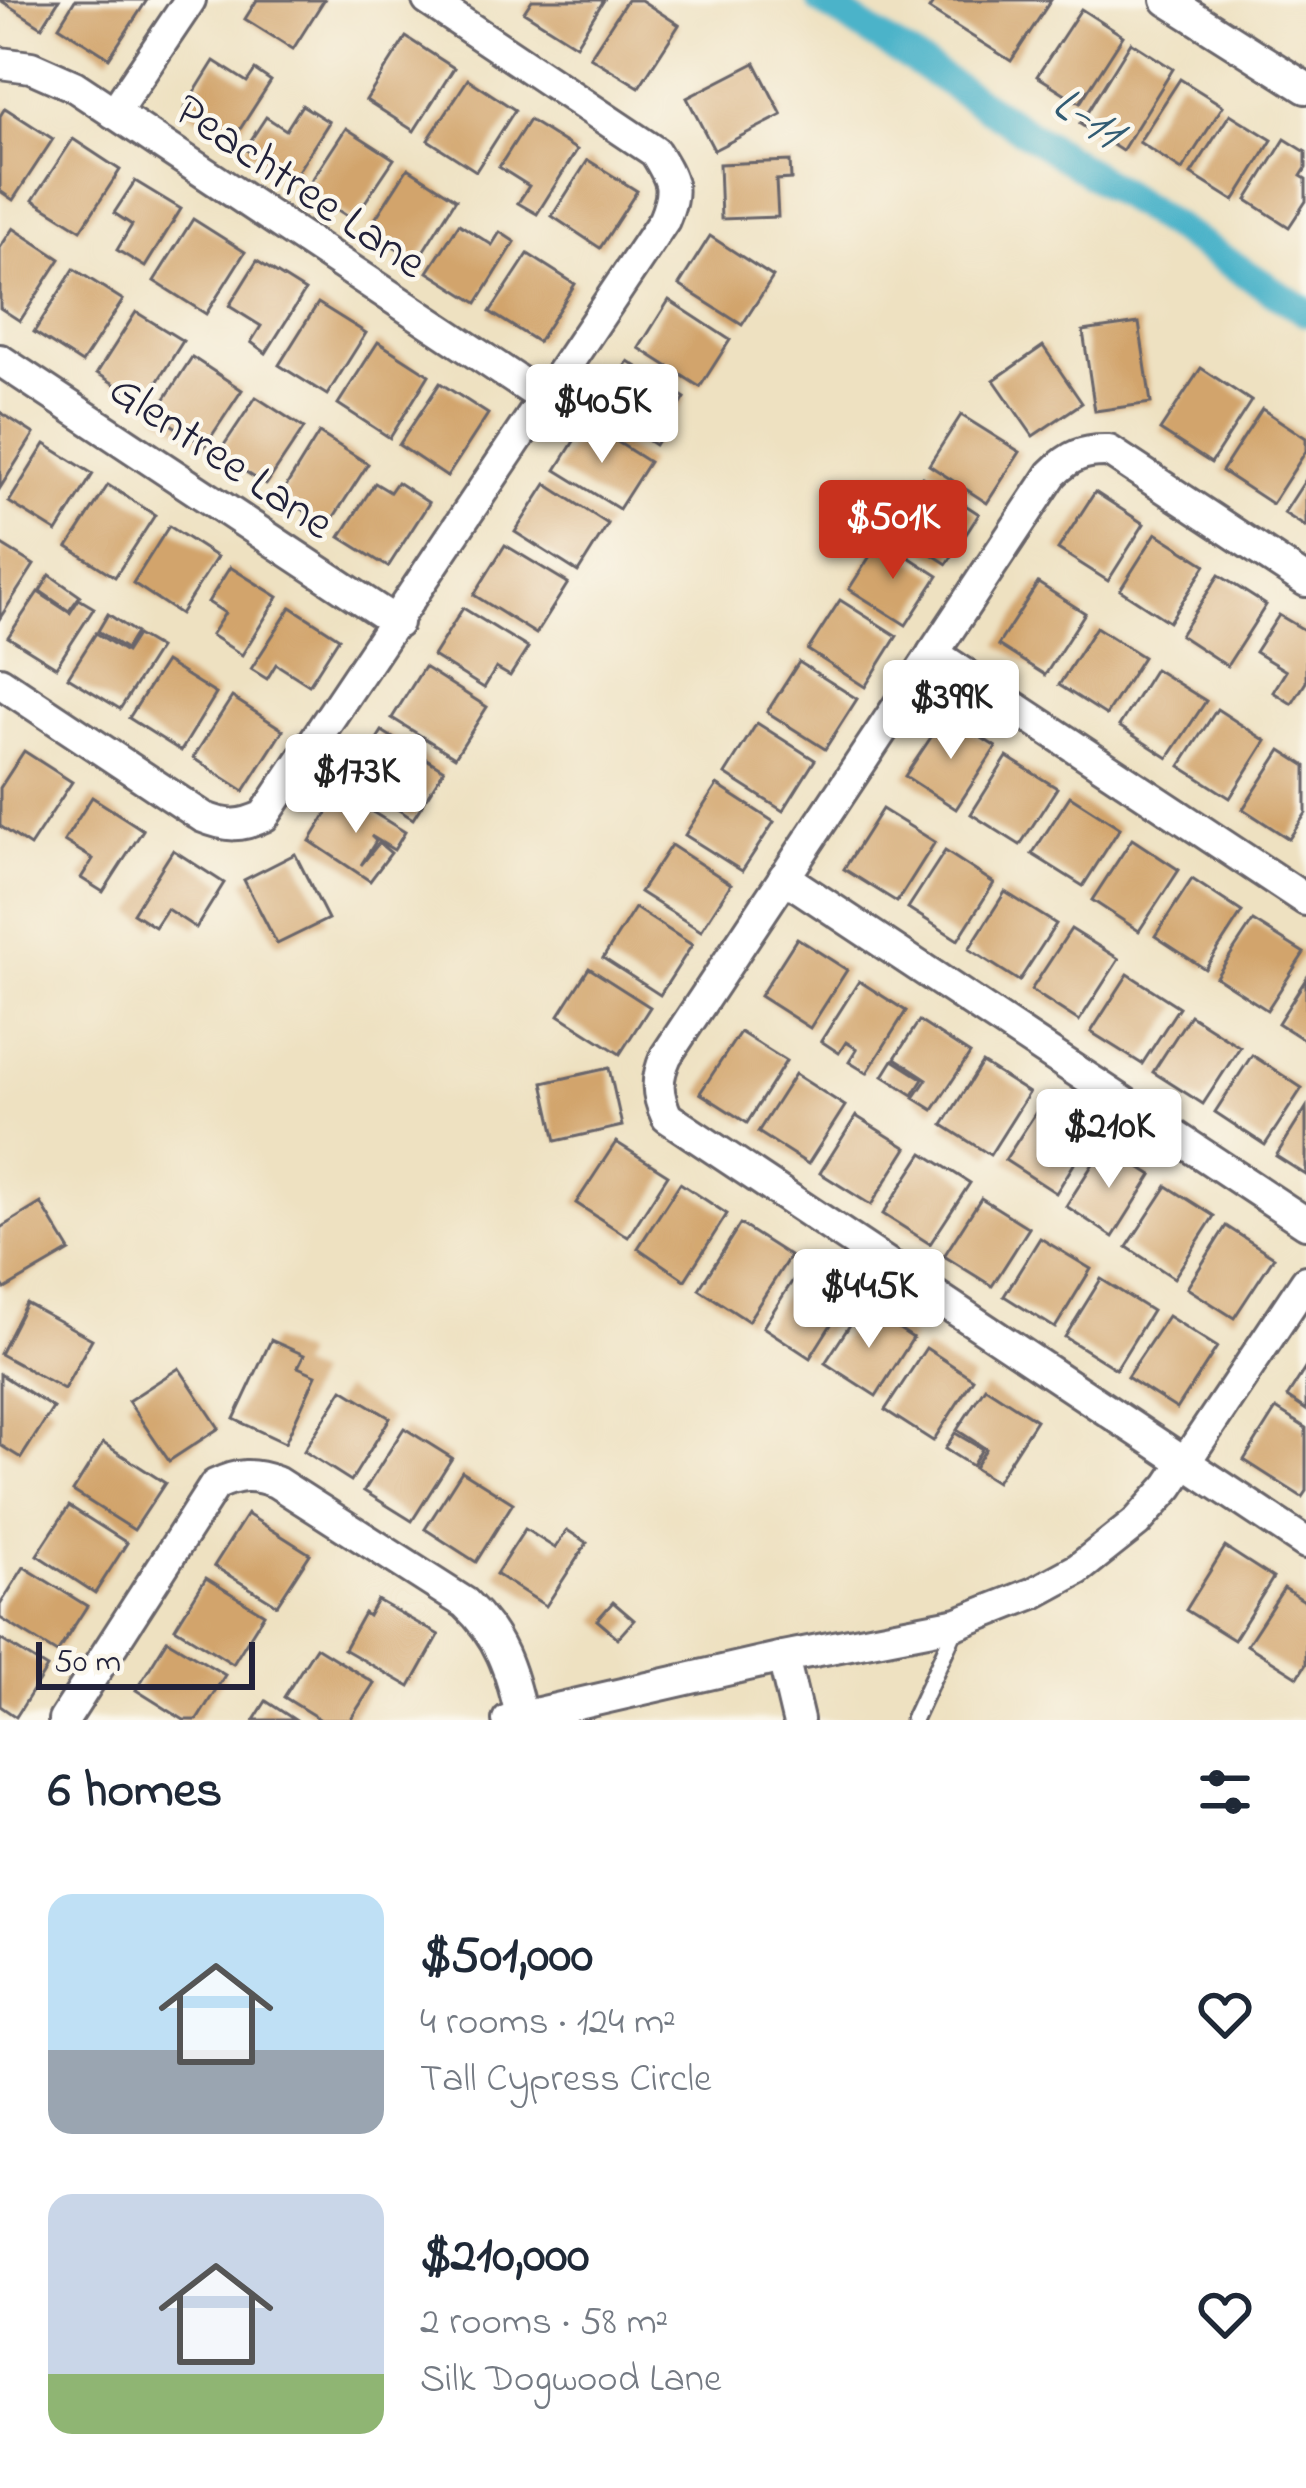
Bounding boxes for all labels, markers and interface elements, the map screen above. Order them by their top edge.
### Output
water label: L-11 [1036,69,1142,174]
street label: Peachtree Lane [159,78,440,299]
street label: Glentree Lane [94,357,347,560]
pin: $405K [518,364,686,466]
text: $405K [553,374,651,431]
pin: $501K [809,480,977,582]
text: $501K [846,490,940,547]
pin: $399K [867,660,1035,762]
text: $399K [910,670,992,727]
pin: $173K [272,734,440,836]
text: $173K [312,744,400,801]
pin: $210K [1025,1089,1193,1191]
text: $210K [1063,1099,1155,1156]
pin: $445K [785,1249,953,1351]
text: $445K [821,1259,917,1316]
scale bar [36,1636,255,1689]
text: 50 m [54,1639,121,1687]
text: 6 homes [48,1755,222,1830]
icon: filters [1192,1759,1258,1825]
text: $501,000 [420,1920,593,1995]
icon: home [144,1942,288,2086]
icon: heart [1192,1981,1258,2047]
text: 4 rooms · 124 m² [420,1995,676,2052]
text: Tall Cypress Circle [420,2052,711,2109]
text: $210,000 [420,2220,589,2295]
icon: home [144,2242,288,2386]
icon: heart [1192,2281,1258,2347]
text: 2 rooms · 58 m² [420,2295,668,2352]
text: Silk Dogwood Lane [420,2352,722,2409]

